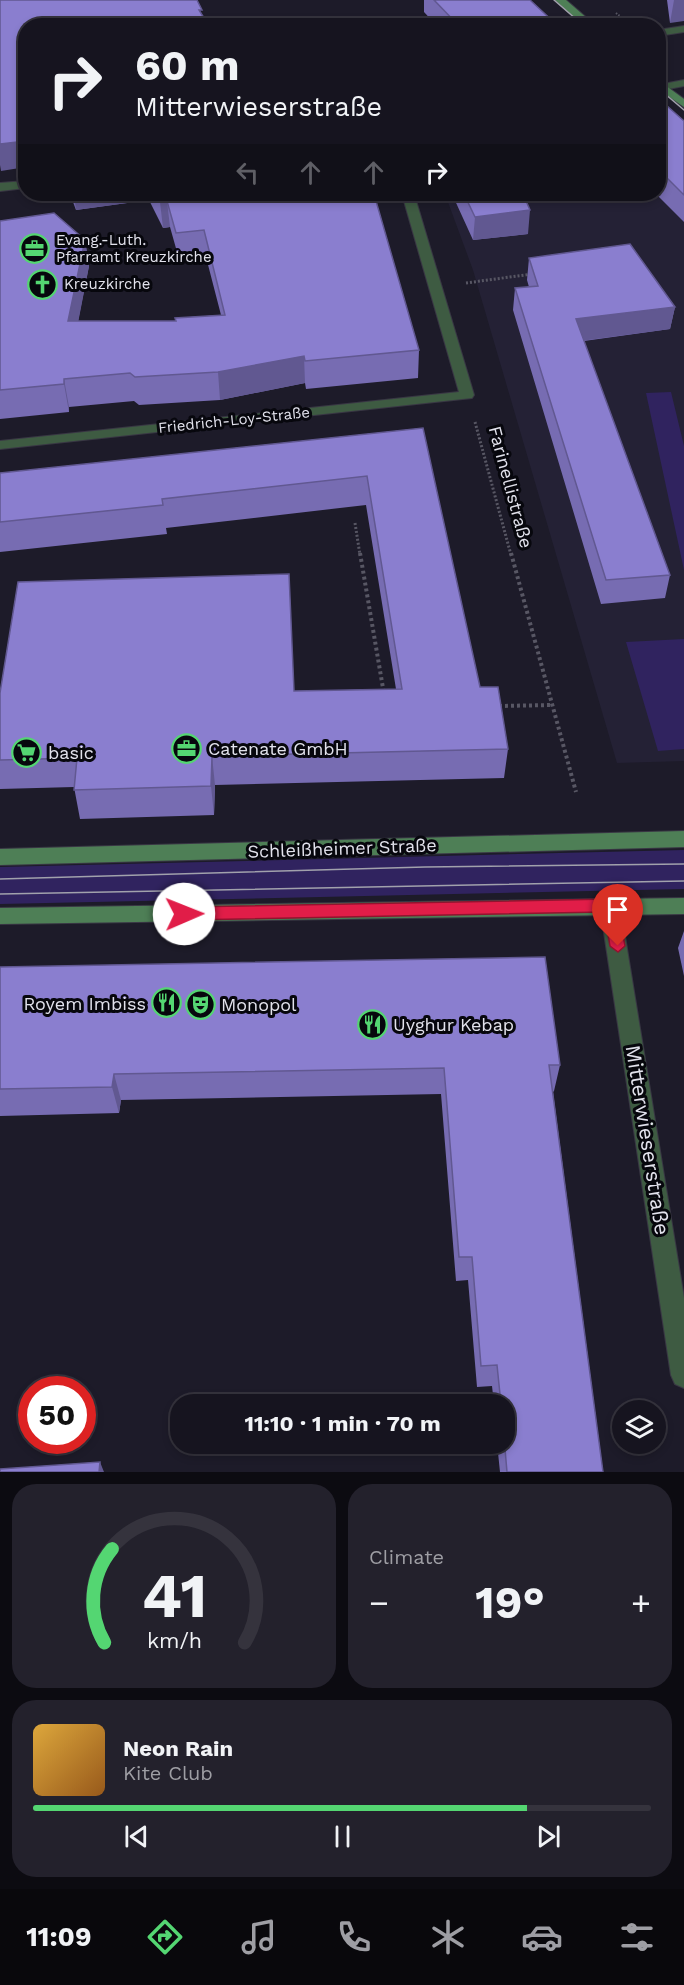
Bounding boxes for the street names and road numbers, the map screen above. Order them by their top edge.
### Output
street label: Friedrich-Loy-Straße [157,403,311,437]
street label: Farinellistraße [485,424,537,550]
street label: Schleißheimer Straße [247,834,437,862]
street label: Mitterwieserstraße [621,1043,675,1237]

